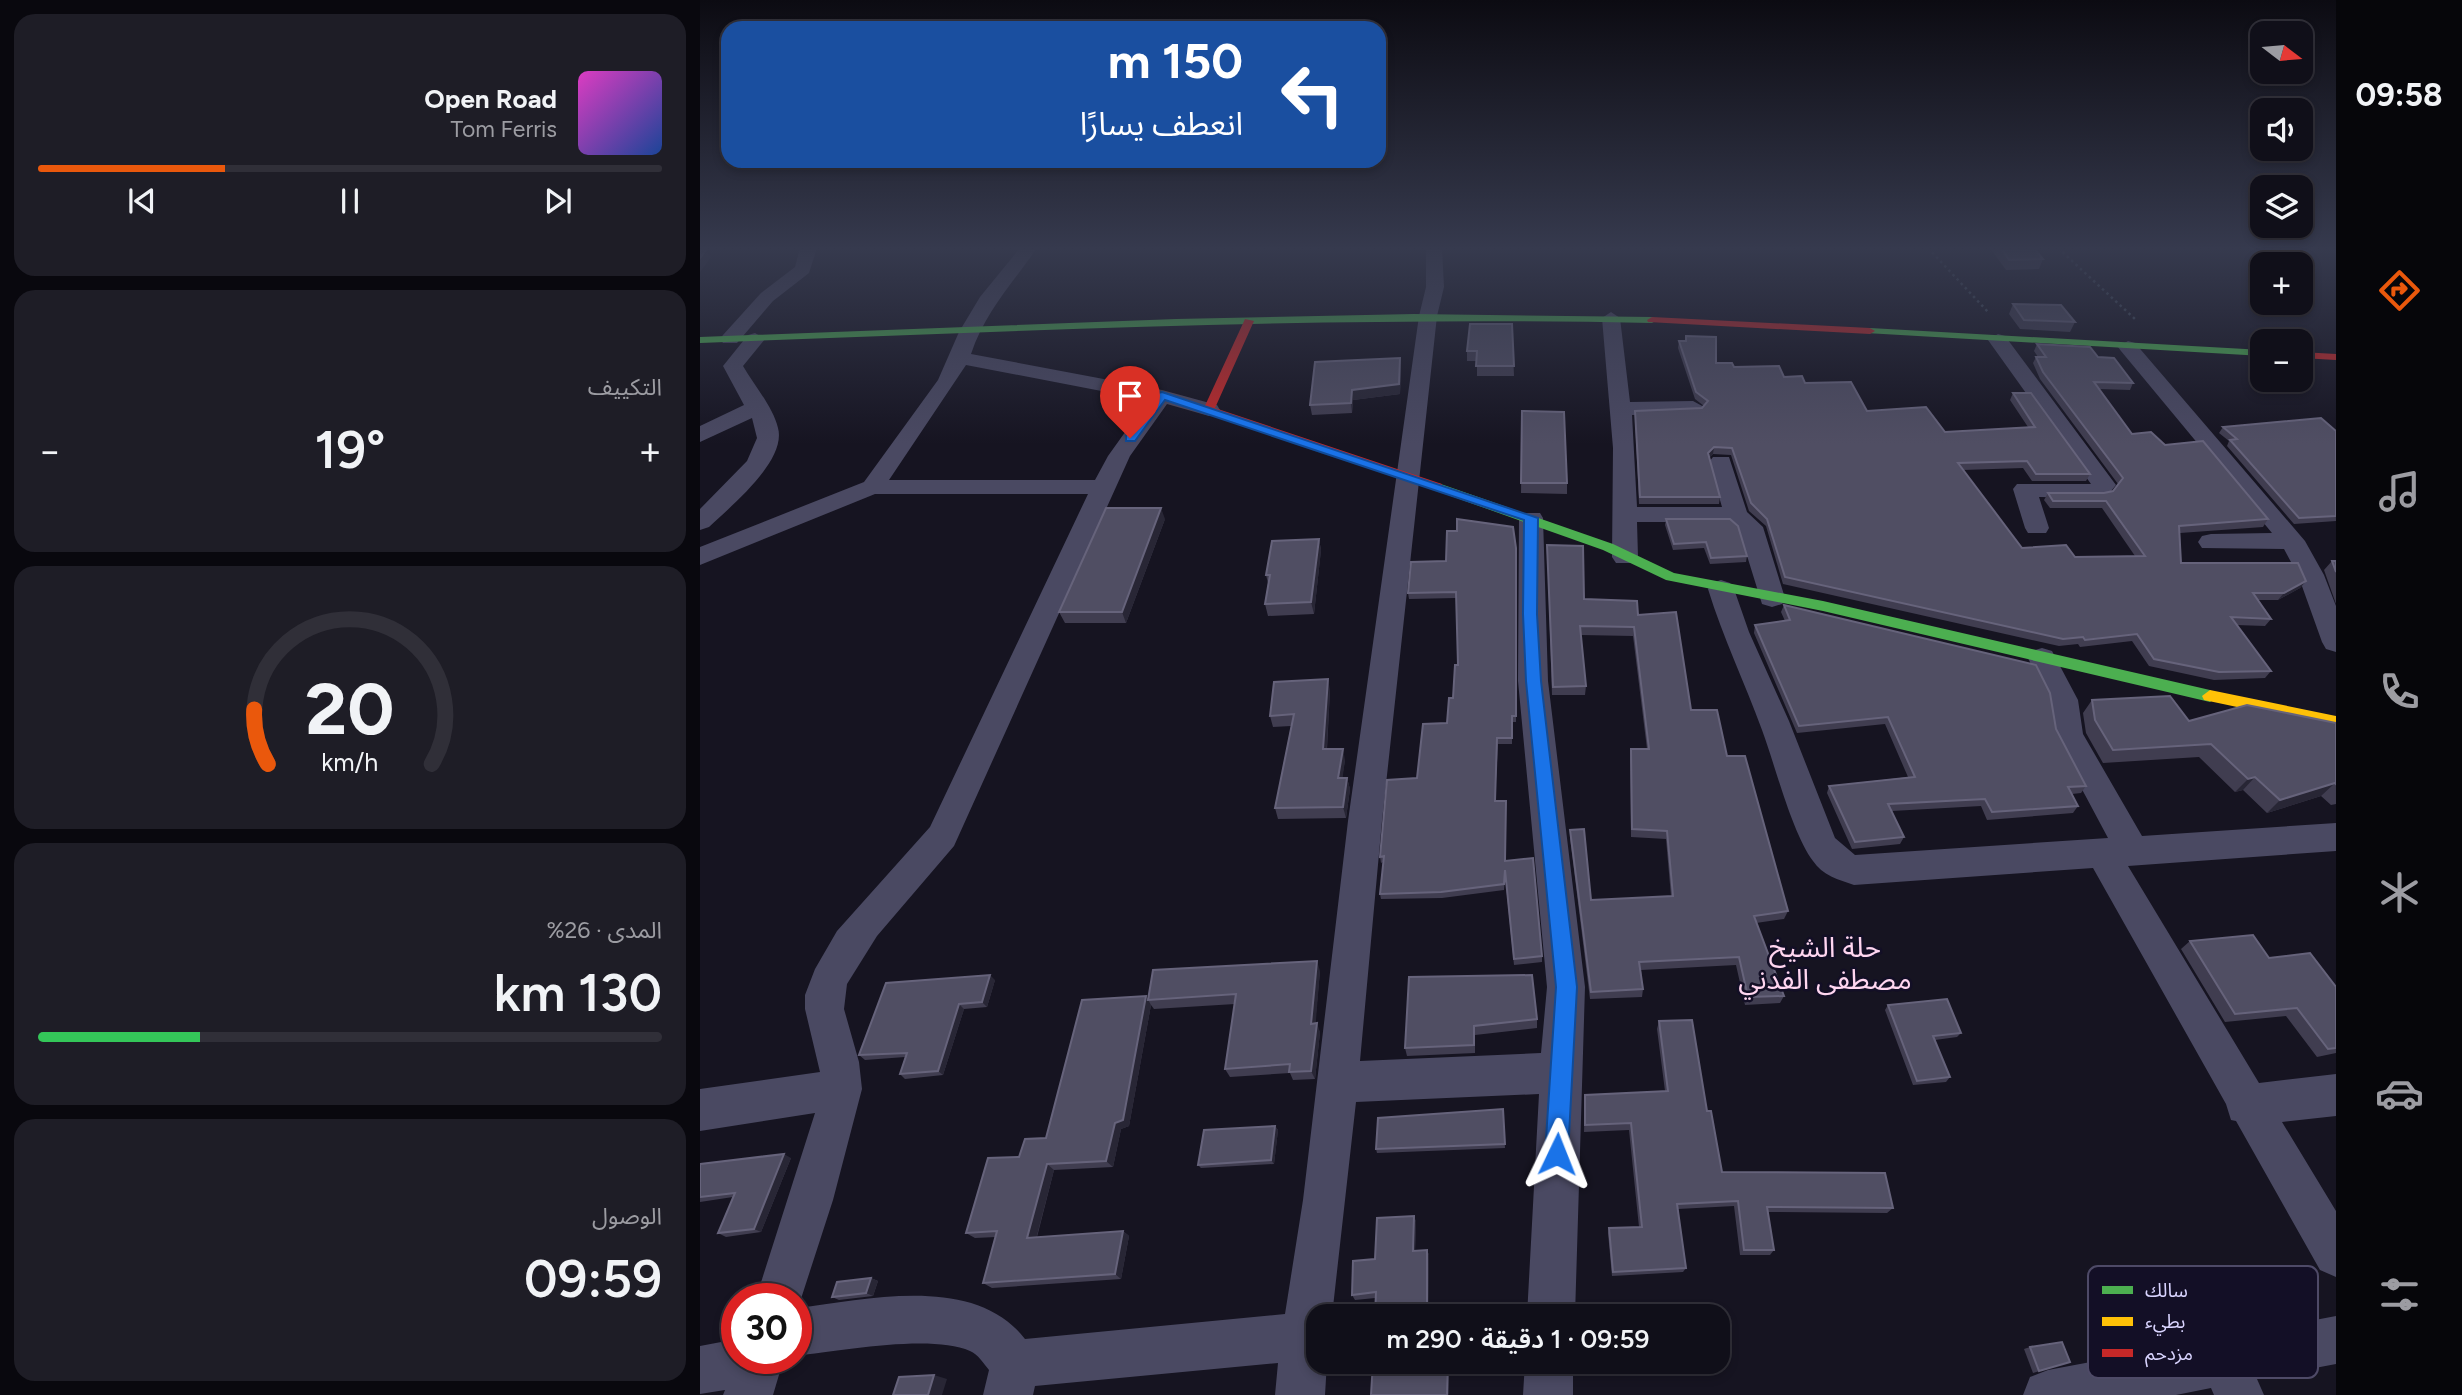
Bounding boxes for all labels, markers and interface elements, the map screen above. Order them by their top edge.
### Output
north arrow [2250,21,2314,84]
map controls [2250,21,2313,392]
text: 150 m [1108,31,1243,90]
icon: left [1267,49,1358,140]
text: 09:58 [2355,76,2443,114]
text: Open Road [424,83,557,115]
button: sound [2250,98,2313,161]
text: انعطف يسارًا [1080,105,1243,143]
text: Tom Ferris [451,115,557,143]
button: layers [2250,175,2313,238]
icon: previous [123,182,161,220]
icon: pause [331,182,369,220]
icon: next [539,182,577,220]
button: + [2250,252,2313,315]
icon: directions [2375,266,2424,315]
button: − [2250,329,2313,392]
pin [1100,366,1160,438]
text: التكييف [588,373,662,401]
icon: arrive [1111,377,1149,415]
text: 19° [314,419,386,481]
text: − [38,428,62,474]
text: + [638,428,662,474]
icon: music [2375,467,2424,516]
text: 20 [305,665,395,752]
icon: phone [2375,667,2424,716]
text: km/h [321,746,379,776]
icon: climate [2375,868,2424,917]
text: المدى · 26% [546,916,662,944]
district label: حلة الشيخ مصطفى الفدني [1738,930,1912,1000]
text: 130 km [494,962,662,1024]
icon: car [2375,1069,2424,1118]
position arrow [1520,1117,1594,1191]
text: الوصول [592,1202,662,1230]
text: 09:59 [524,1248,662,1310]
legend [2088,1266,2318,1378]
icon: filters [2375,1270,2424,1319]
text: سالك [2145,1279,2188,1302]
speed limit sign: 30 [721,1283,812,1374]
text: بطيء [2145,1310,2185,1336]
text: 09:59 · 1 دقيقة · 290 m [1386,1323,1650,1355]
text: مزدحم [2145,1342,2193,1368]

